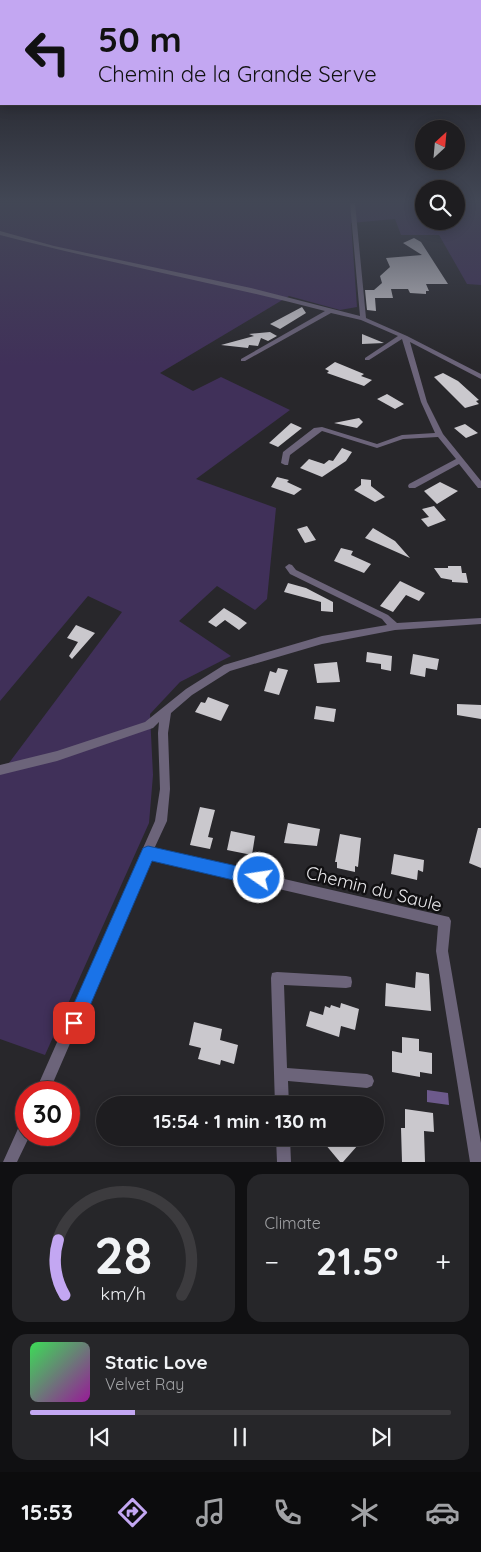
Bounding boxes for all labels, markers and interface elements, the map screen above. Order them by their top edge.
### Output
text: 50 m [98,17,182,61]
icon: left [15,20,80,85]
text: Chemin de la Grande Serve [98,60,377,88]
north arrow [415,120,465,170]
map controls [415,120,465,230]
button: search [415,180,465,230]
position arrow [232,851,284,903]
street label: Chemin du Saule [304,861,444,917]
pin [53,1002,95,1044]
icon: arrive [60,1009,88,1037]
speed limit sign: 30 [15,1081,80,1146]
text: 15:54 · 1 min · 130 m [153,1109,327,1133]
text: Climate [265,1213,321,1233]
text: 28 [94,1222,152,1287]
text: 21.5° [316,1237,398,1285]
text: − [265,1244,279,1279]
text: + [435,1244,451,1279]
text: km/h [101,1282,146,1304]
text: Static Love [105,1350,208,1374]
text: Velvet Ray [105,1374,184,1394]
icon: previous [86,1423,114,1451]
icon: pause [226,1423,254,1451]
icon: next [367,1423,395,1451]
icon: directions [115,1495,150,1530]
icon: music [193,1495,228,1530]
icon: phone [270,1495,305,1530]
icon: climate [347,1495,382,1530]
icon: car [425,1495,460,1530]
text: 15:53 [21,1498,73,1526]

